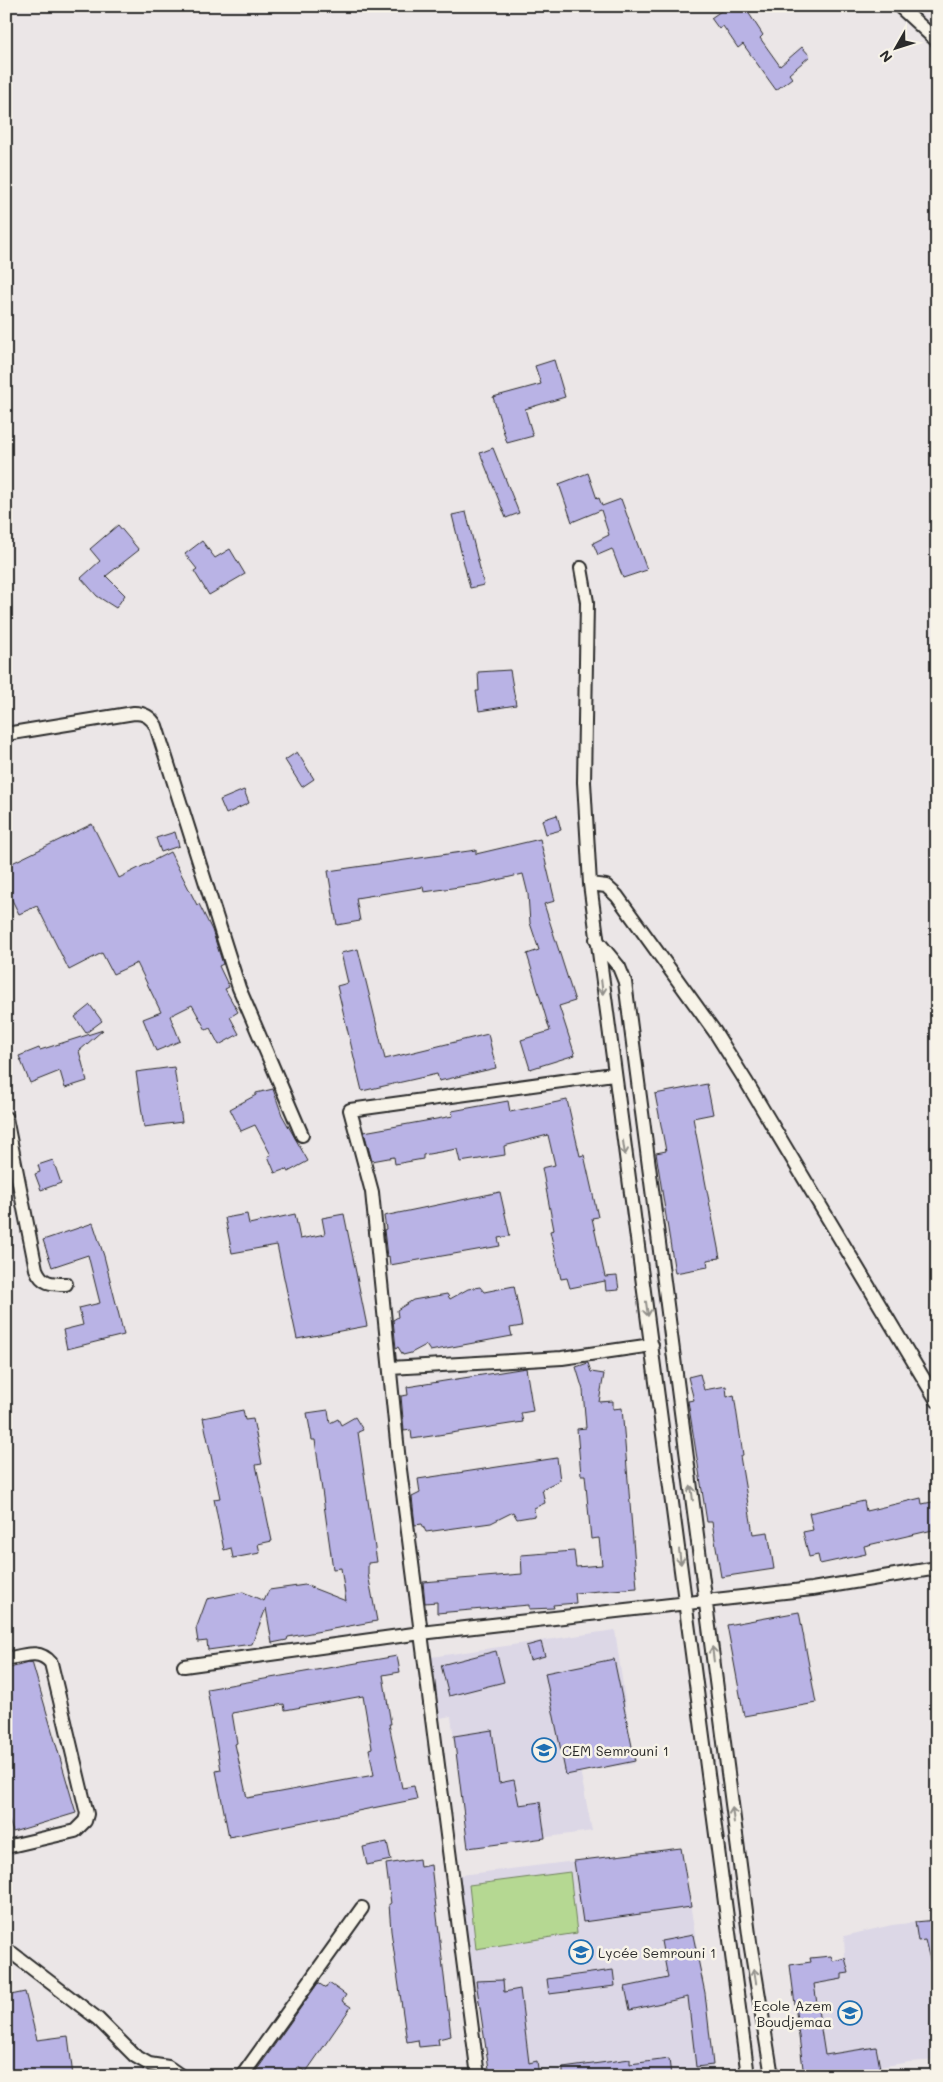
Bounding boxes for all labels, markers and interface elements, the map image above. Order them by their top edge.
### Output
north arrow [870,22,920,72]
text: N [875,46,896,67]
one-way arrow [598,979,608,995]
one-way arrow [619,1140,629,1156]
one-way arrow [642,1301,652,1317]
one-way arrow [686,1485,696,1501]
one-way arrow [675,1549,685,1565]
one-way arrow [707,1646,717,1662]
school or university icon: CEM Semrouni 1 [531,1737,557,1763]
place label: CEM Semrouni 1 [562,1741,669,1760]
one-way arrow [728,1807,738,1823]
school or university icon: Lycée Semrouni 1 [568,1939,594,1965]
place label: Lycée Semrouni 1 [598,1943,716,1962]
one-way arrow [750,1968,760,1984]
place label: Ecole Azem Boudjemaa [753,1996,832,2031]
school or university icon: Ecole Azem Boudjemaa [837,2000,863,2026]

